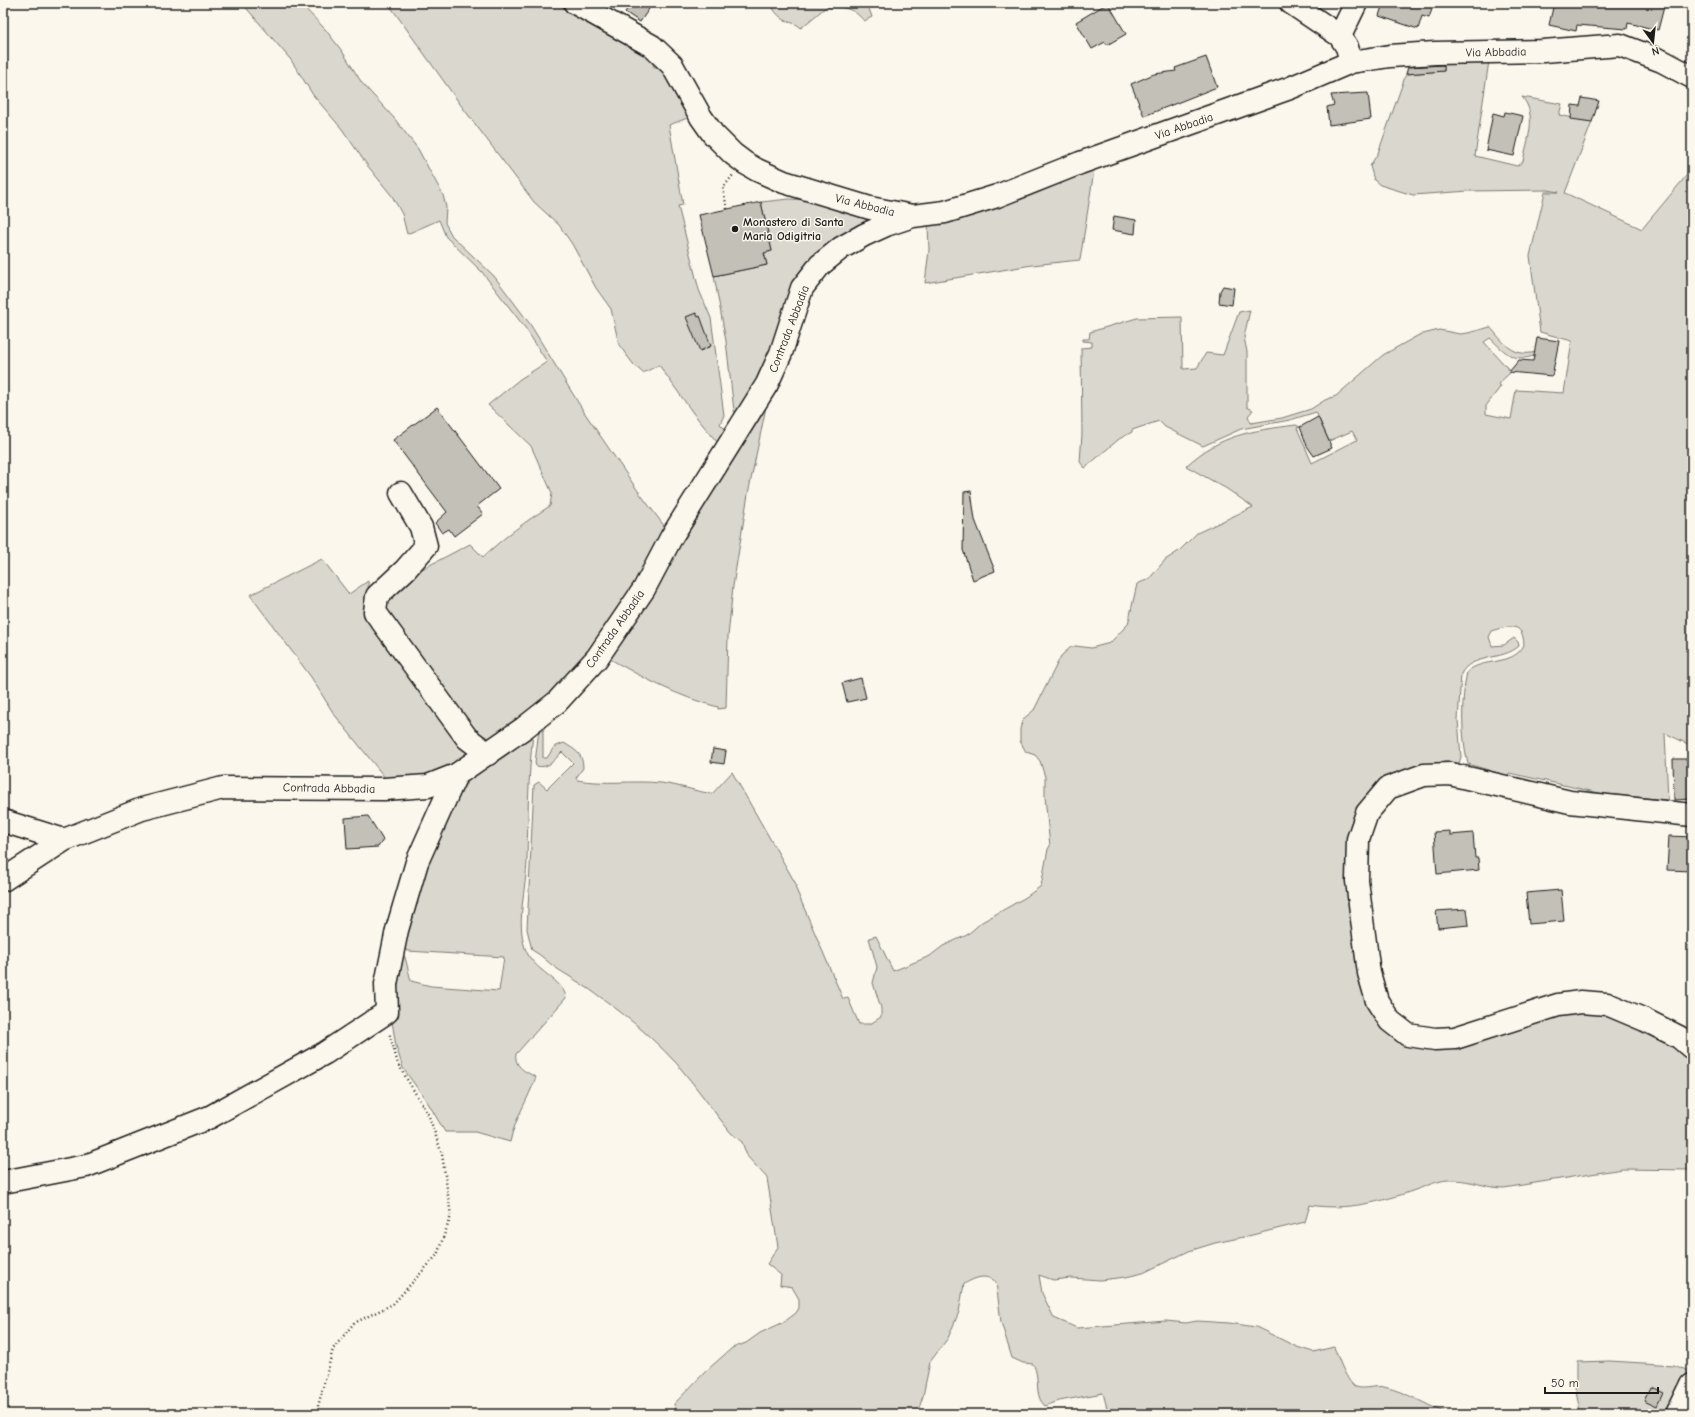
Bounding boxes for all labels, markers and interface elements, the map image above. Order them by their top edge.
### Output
north arrow [1633,22,1673,62]
street label: Via Abbadia [1466,44,1526,60]
text: N [1650,44,1661,58]
street label: Via Abbadia [1153,110,1215,142]
street label: Via Abbadia [834,191,896,219]
place label: Monastero di Santa Maria Odigitria [743,215,844,243]
marker: Monastero di Santa Maria Odigitria [730,224,740,234]
street label: Contrada Abbadia [766,283,812,375]
street label: Contrada Abbadia [583,587,647,671]
street label: Contrada Abbadia [283,780,375,796]
scale bar [1545,1369,1658,1395]
text: 50 m [1551,1376,1579,1390]

